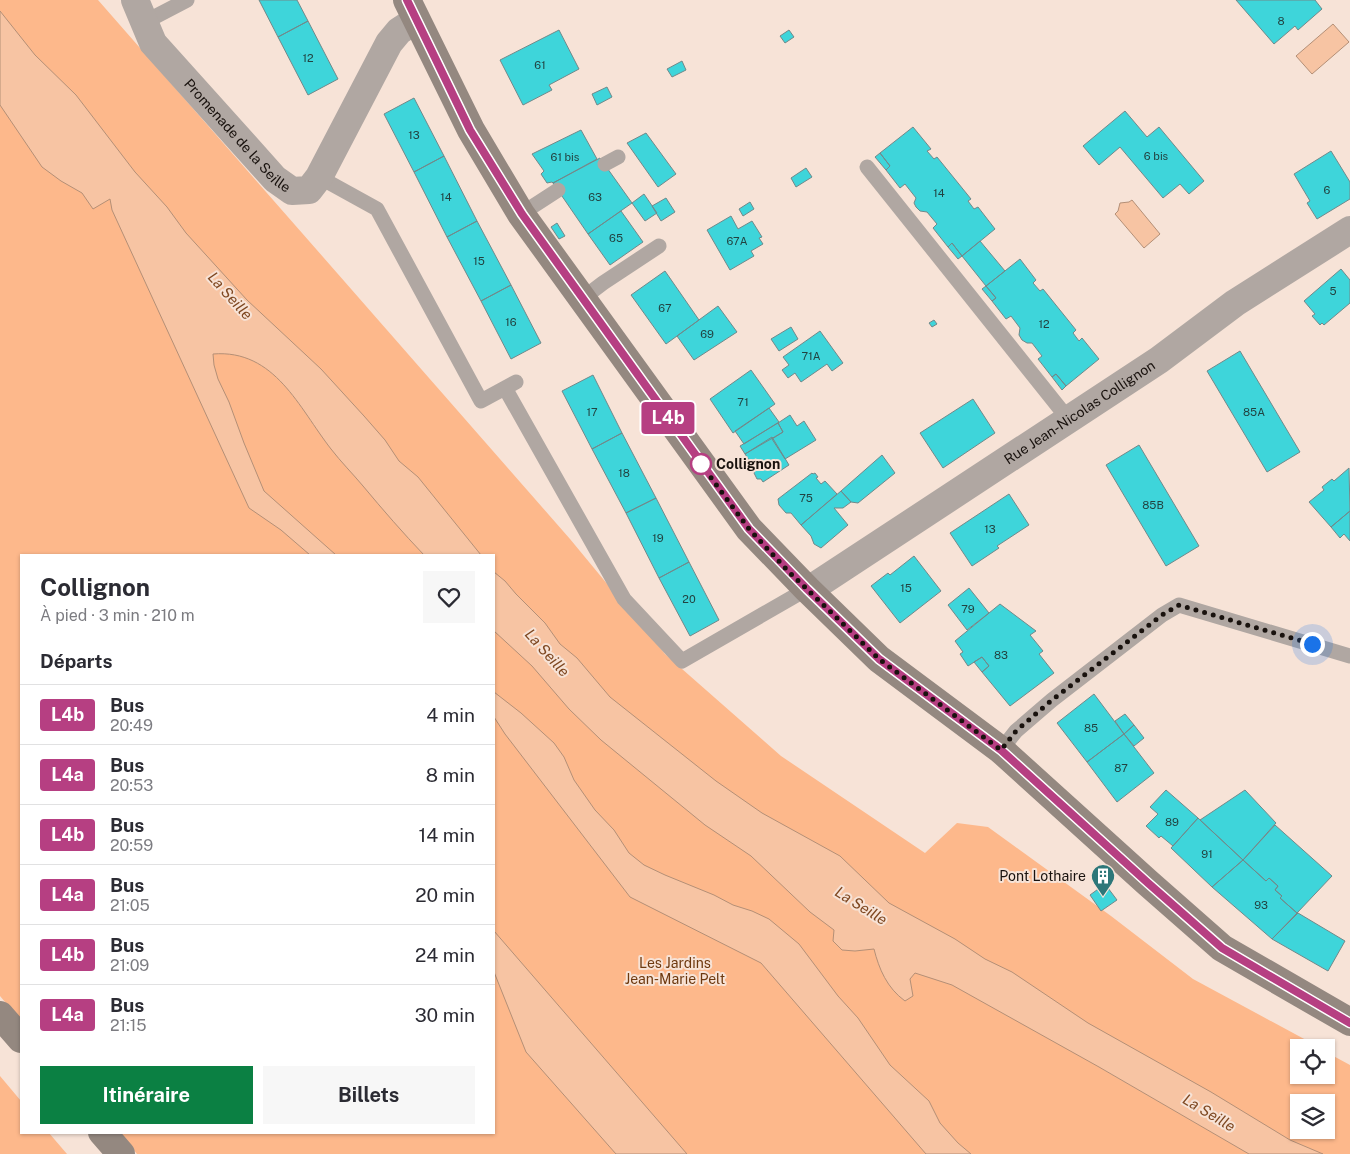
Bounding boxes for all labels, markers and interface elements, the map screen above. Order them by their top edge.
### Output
house number: 8 [1277,15,1285,27]
house number: 12 [302,52,314,64]
house number: 61 [534,59,546,71]
street label: Promenade de la Seille [181,75,294,196]
house number: 13 [408,129,420,141]
house number: 6 bis [1144,150,1169,162]
house number: 61 bis [551,151,580,163]
house number: 6 [1324,184,1331,196]
house number: 14 [933,187,945,199]
house number: 14 [440,191,452,203]
house number: 63 [588,191,602,203]
house number: 65 [609,232,623,244]
house number: 67A [726,235,748,247]
house number: 15 [473,255,485,267]
water label: La Seille [205,268,256,323]
house number: 5 [1329,285,1337,297]
house number: 67 [658,302,672,314]
house number: 16 [505,316,517,328]
house number: 12 [1038,318,1050,330]
house number: 69 [700,328,714,340]
house number: 71A [801,350,821,362]
street label: Rue Jean-Nicolas Collignon [1001,357,1158,467]
house number: 71 [737,396,749,408]
line badge: L4b [639,402,697,434]
house number: 17 [586,406,598,418]
house number: 85A [1243,406,1265,418]
text: L4b [651,407,685,428]
marker: Collignon [690,453,712,475]
place label: Collignon [716,456,780,472]
house number: 18 [618,467,630,479]
house number: 75 [799,492,813,504]
house number: 85B [1142,499,1164,511]
house number: 13 [984,523,996,535]
house number: 19 [652,532,664,544]
button: heart [423,571,475,623]
text: Collignon [40,573,150,601]
house number: 15 [900,582,912,594]
house number: 20 [682,593,696,605]
house number: 79 [961,603,975,615]
text: À pied · 3 min · 210 m [40,606,195,625]
water label: La Seille [522,625,573,680]
your location [1300,632,1325,657]
house number: 83 [994,649,1008,661]
text: Départs [40,650,112,672]
text: Bus [110,694,144,716]
text: L4b [51,704,84,725]
text: 4 min [426,704,475,726]
text: 20:49 [110,716,153,735]
house number: 85 [1084,722,1098,734]
text: Bus [110,754,144,776]
house number: 87 [1114,762,1128,774]
text: L4a [51,764,84,785]
text: 8 min [426,764,475,786]
text: 20:53 [110,776,153,795]
text: Bus [110,814,144,836]
house number: 89 [1165,816,1179,828]
text: L4b [51,824,84,845]
text: 14 min [418,824,475,846]
text: 20:59 [110,836,153,855]
house number: 91 [1201,848,1213,860]
building icon: Pont Lothaire [1090,863,1116,897]
place label: Pont Lothaire [999,868,1086,884]
text: Bus [110,874,144,896]
water label: La Seille [832,883,890,928]
text: L4a [51,884,84,905]
text: 20 min [415,884,475,906]
text: 21:05 [110,896,150,915]
house number: 93 [1254,899,1268,911]
text: Bus [110,934,144,956]
text: L4b [51,944,84,965]
text: 24 min [415,944,475,966]
park label: Les Jardins Jean-Marie Pelt [625,955,725,987]
text: 21:09 [110,956,149,975]
text: Bus [110,994,144,1016]
text: L4a [51,1004,84,1025]
text: 30 min [415,1004,475,1026]
text: 21:15 [110,1016,146,1035]
map controls [1290,1039,1335,1139]
button: locate [1290,1039,1335,1084]
button: Itinéraire [40,1066,253,1124]
button: Billets [263,1066,475,1124]
water label: La Seille [1180,1090,1238,1135]
button: layers [1290,1094,1335,1139]

